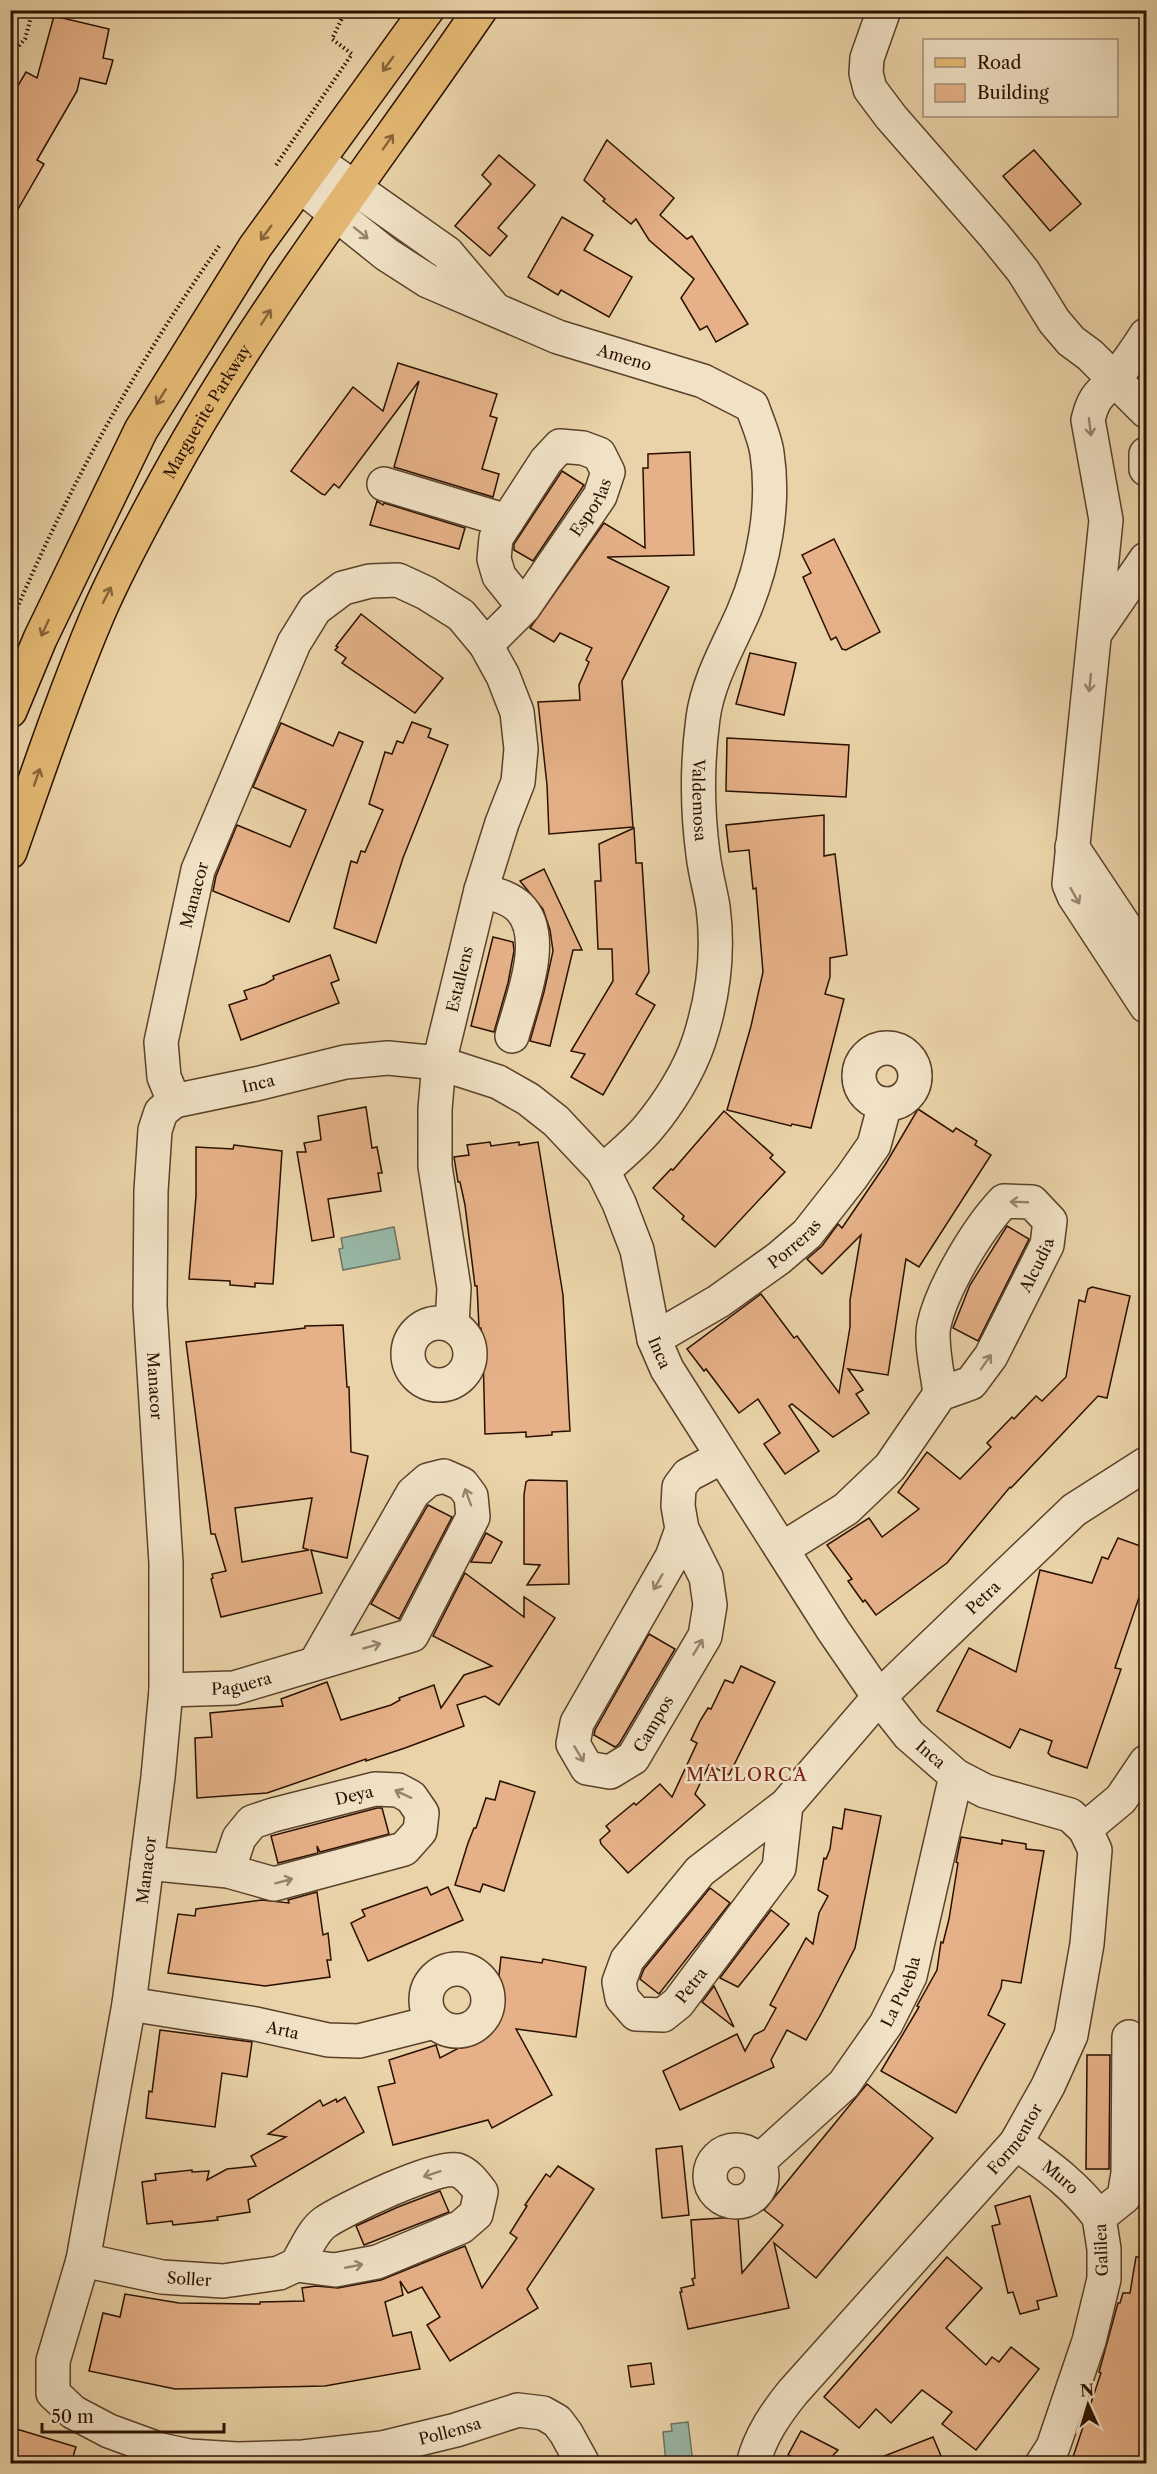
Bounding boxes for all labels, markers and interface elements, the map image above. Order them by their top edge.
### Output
legend [923,39,1118,117]
text: Road [977,52,1022,74]
one-way arrow [382,56,394,72]
text: Building [977,82,1049,104]
one-way arrow [382,135,394,151]
one-way arrow [259,225,272,241]
one-way arrow [353,227,369,240]
one-way arrow [261,309,273,326]
street label: Marguerite Parkway [159,339,255,482]
street label: Ameno [594,339,654,375]
one-way arrow [154,388,166,405]
one-way arrow [1085,417,1096,436]
street label: Esporlas [565,476,615,540]
one-way arrow [102,587,113,605]
one-way arrow [38,618,50,636]
one-way arrow [1084,672,1095,692]
street label: Valdemosa [688,757,711,842]
one-way arrow [32,768,43,787]
street label: Manacor [176,859,213,930]
one-way arrow [1069,887,1081,904]
street label: Estallens [442,944,477,1014]
street label: Inca [240,1070,277,1097]
one-way arrow [1010,1196,1030,1207]
street label: Porreras [764,1215,825,1273]
street label: Alcudia [1014,1237,1058,1296]
street label: Inca [644,1333,676,1372]
street label: Manacor [143,1351,167,1421]
one-way arrow [980,1355,992,1371]
one-way arrow [462,1488,473,1506]
one-way arrow [651,1573,663,1590]
street label: Petra [961,1576,1005,1618]
one-way arrow [693,1639,705,1656]
one-way arrow [363,1640,382,1651]
street label: Paguera [211,1667,274,1699]
street label: Campos [629,1692,678,1756]
street label: Inca [912,1736,950,1773]
one-way arrow [573,1745,585,1762]
district label: MALLORCA [686,1764,808,1786]
street label: Deya [333,1781,376,1809]
one-way arrow [394,1787,412,1799]
street label: Manacor [132,1835,160,1905]
one-way arrow [274,1875,293,1887]
street label: La Puebla [876,1954,924,2030]
street label: Petra [671,1963,711,2007]
street label: Arta [264,2016,301,2043]
street label: Formentor [983,2100,1046,2178]
street label: Muro [1038,2156,1083,2198]
one-way arrow [423,2169,442,2180]
street label: Galilea [1090,2223,1112,2277]
one-way arrow [343,2260,363,2271]
street label: Soller [166,2267,212,2290]
north arrow [1058,2375,1118,2435]
text: N [1079,2380,1095,2400]
scale bar [42,2396,224,2434]
text: 50 m [51,2406,94,2428]
street label: Pollensa [416,2412,484,2449]

